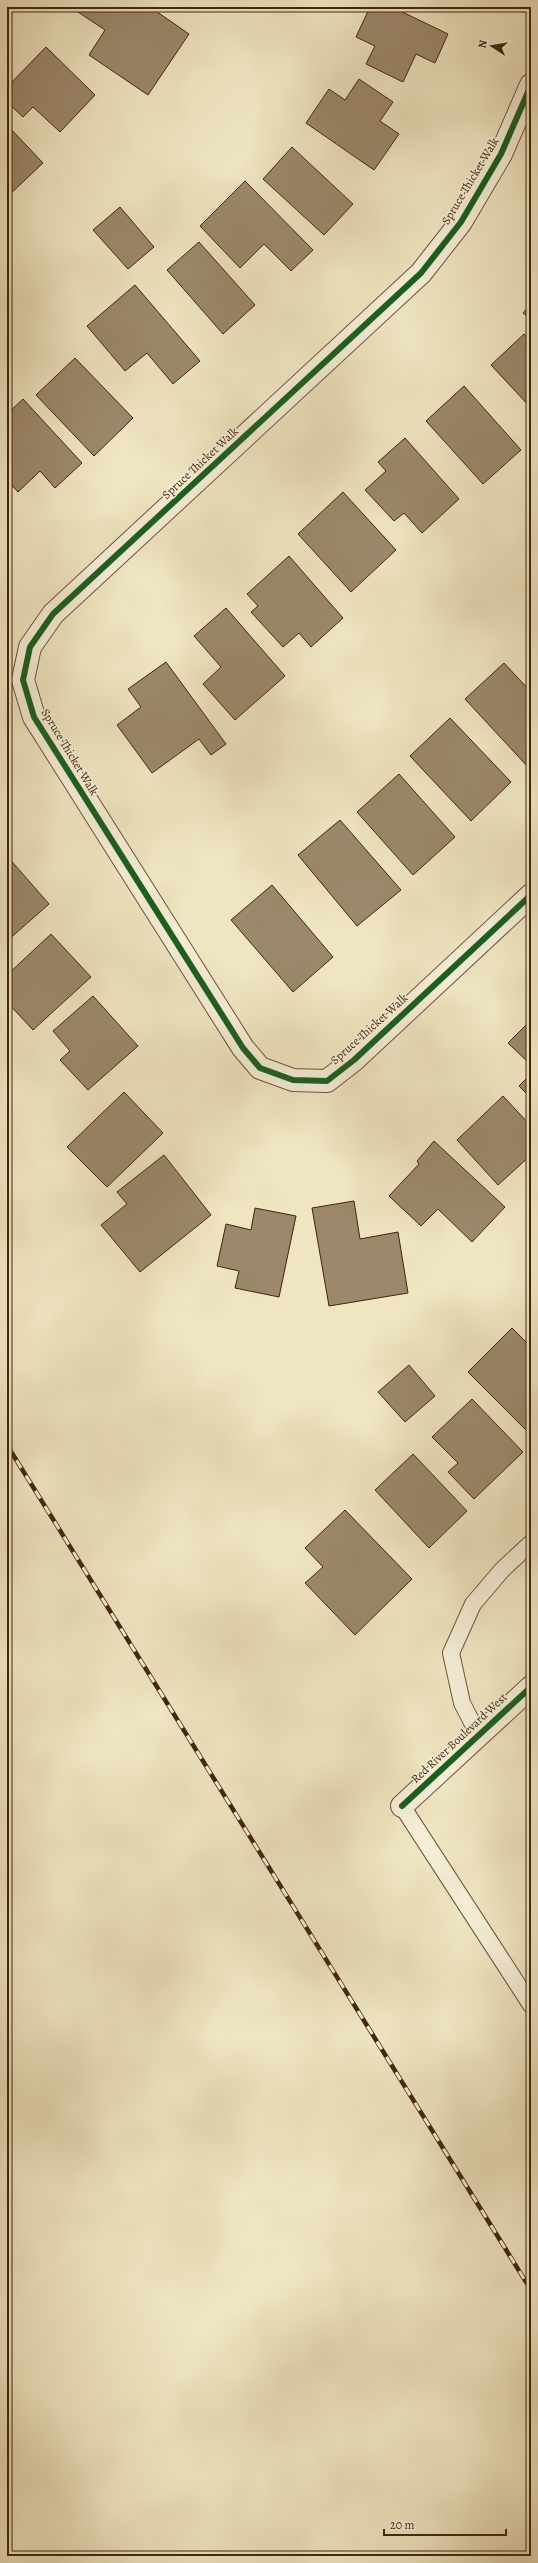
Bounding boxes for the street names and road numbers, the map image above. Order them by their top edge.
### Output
street label: Spruce Thicket Walk [438,134,502,228]
street label: Spruce Thicket Walk [158,423,242,503]
street label: Spruce Thicket Walk [38,705,102,799]
street label: Spruce Thicket Walk [327,990,411,1068]
street label: Red River Boulevard West [408,1689,510,1787]

